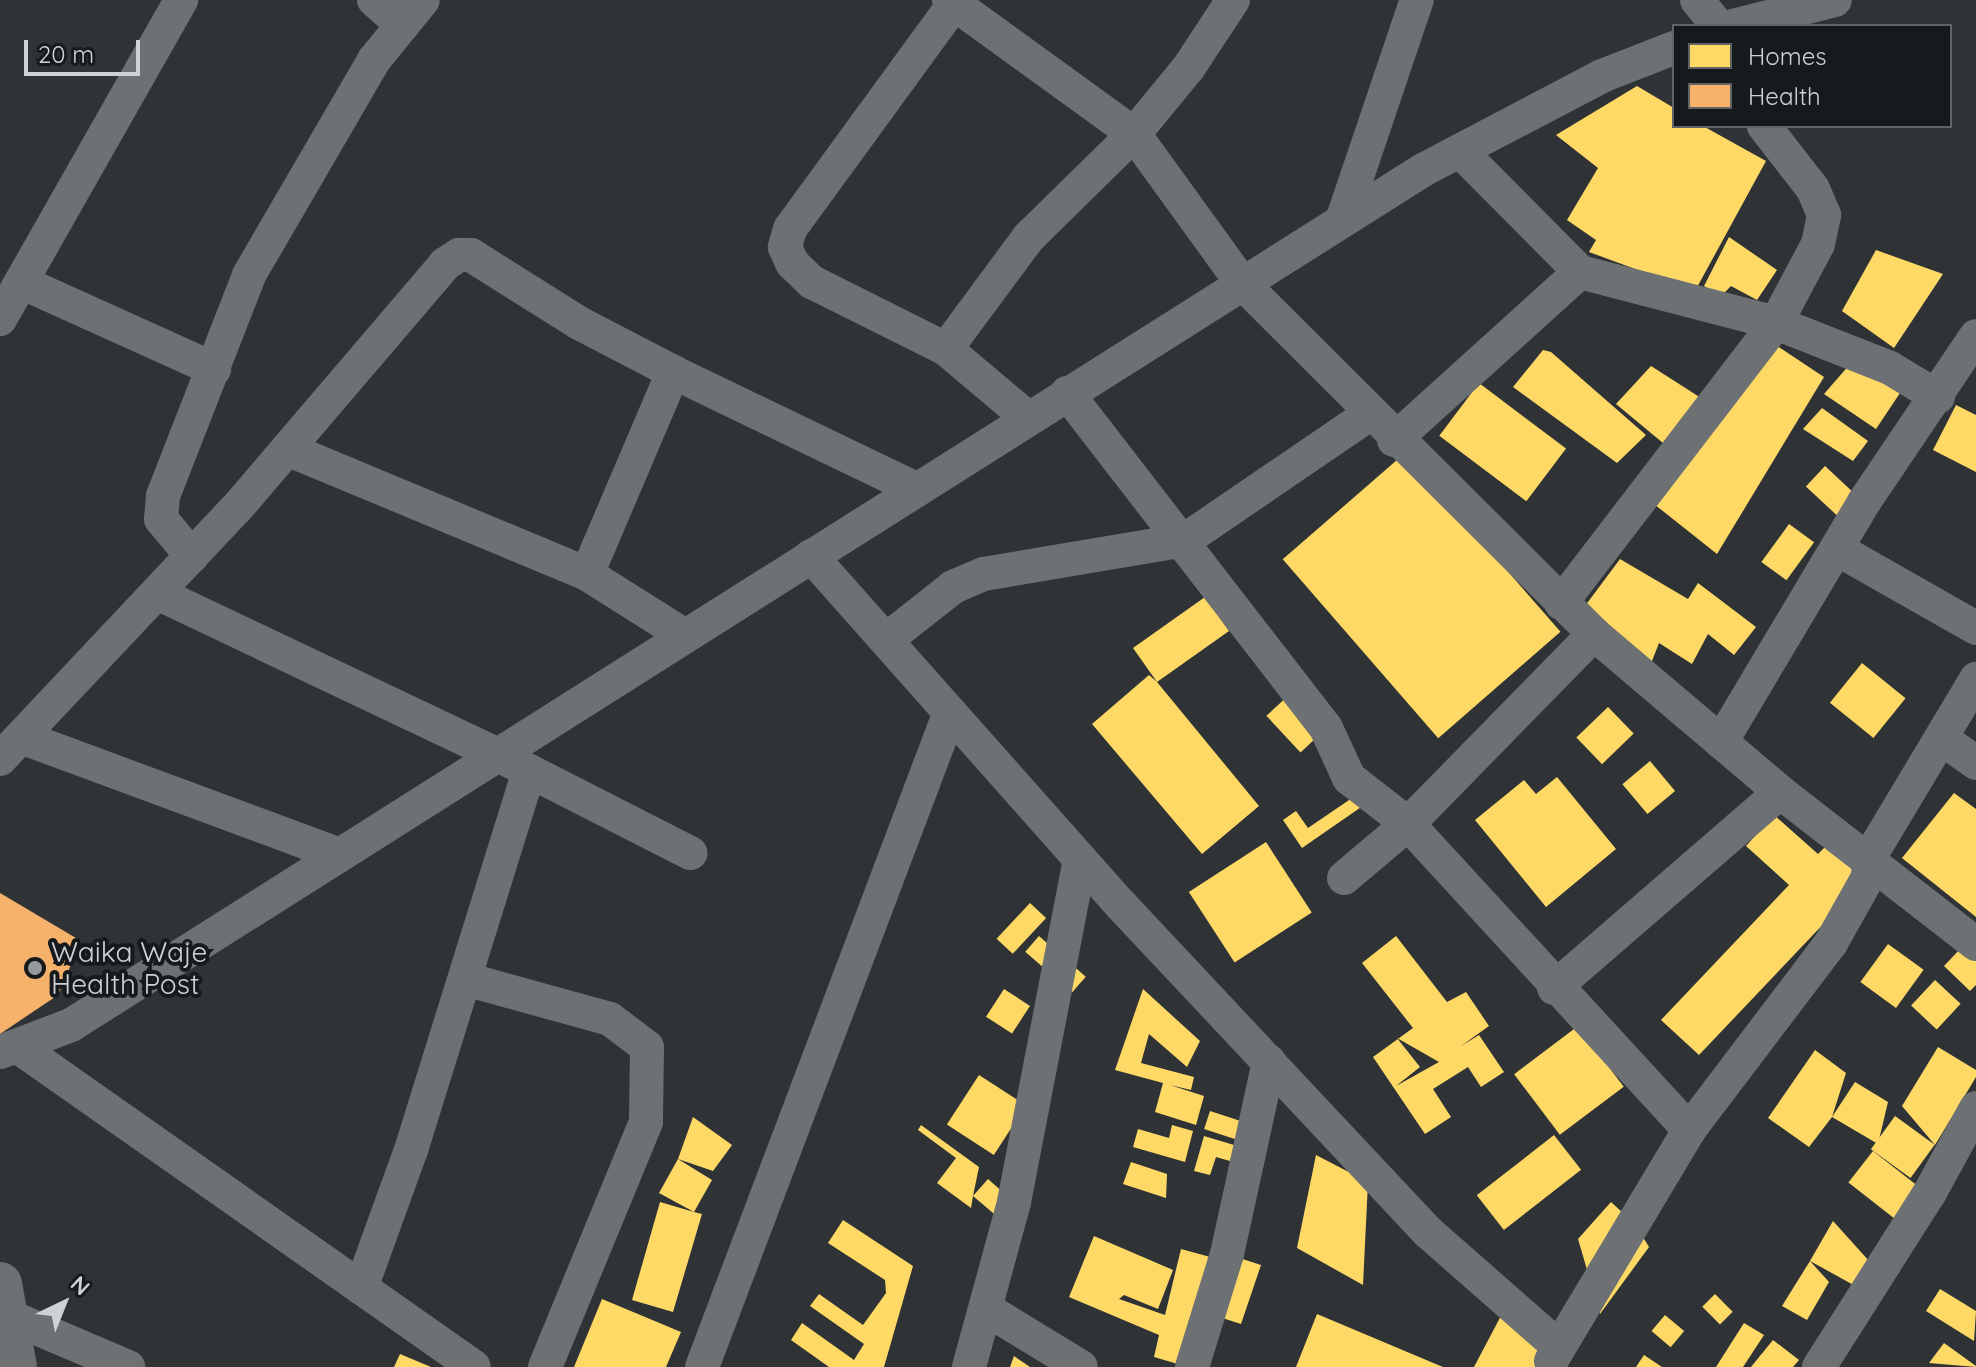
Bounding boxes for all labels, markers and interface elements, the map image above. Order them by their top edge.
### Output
scale bar [28,24,144,74]
legend [1672,24,1952,128]
text: 20 m [38,39,94,69]
text: Homes [1748,41,1826,71]
text: Health [1748,81,1821,111]
place label: Waika Waje Health Post [51,935,207,1001]
marker: Waika Waje Health Post [26,959,44,977]
north arrow [24,1263,104,1343]
text: N [65,1270,96,1301]

